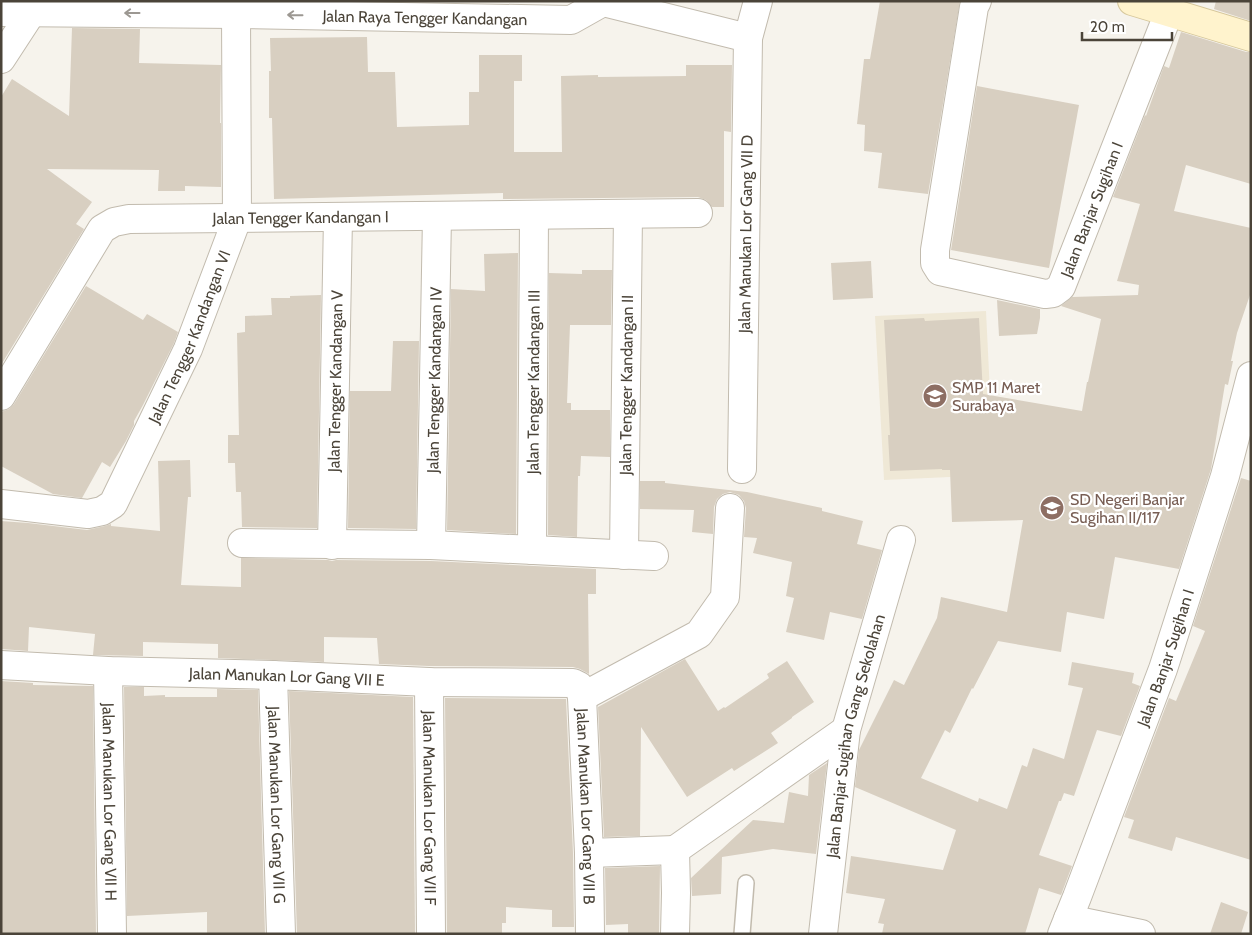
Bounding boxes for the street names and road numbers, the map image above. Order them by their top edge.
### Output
street label: Jalan Raya Tengger Kandangan [321,6,528,29]
street label: Jalan Manukan Lor Gang VII D [734,135,756,334]
street label: Jalan Banjar Sugihan I [1056,139,1127,281]
street label: Jalan Tengger Kandangan I [211,207,389,228]
street label: Jalan Tengger Kandangan VI [144,247,234,427]
street label: Jalan Tengger Kandangan IV [423,287,445,474]
street label: Jalan Tengger Kandangan V [324,290,346,473]
street label: Jalan Tengger Kandangan III [523,290,543,475]
street label: Jalan Tengger Kandangan II [615,295,637,476]
street label: Jalan Banjar Sugihan I [1132,587,1198,730]
street label: Jalan Banjar Sugihan Gang Sekolahan [822,612,889,860]
street label: Jalan Manukan Lor Gang VII E [188,663,385,689]
street label: Jalan Manukan Lor Gang VII H [99,702,121,901]
street label: Jalan Manukan Lor Gang VII G [264,705,290,904]
street label: Jalan Manukan Lor Gang VII B [573,707,599,905]
street label: Jalan Manukan Lor Gang VII F [420,709,440,906]

